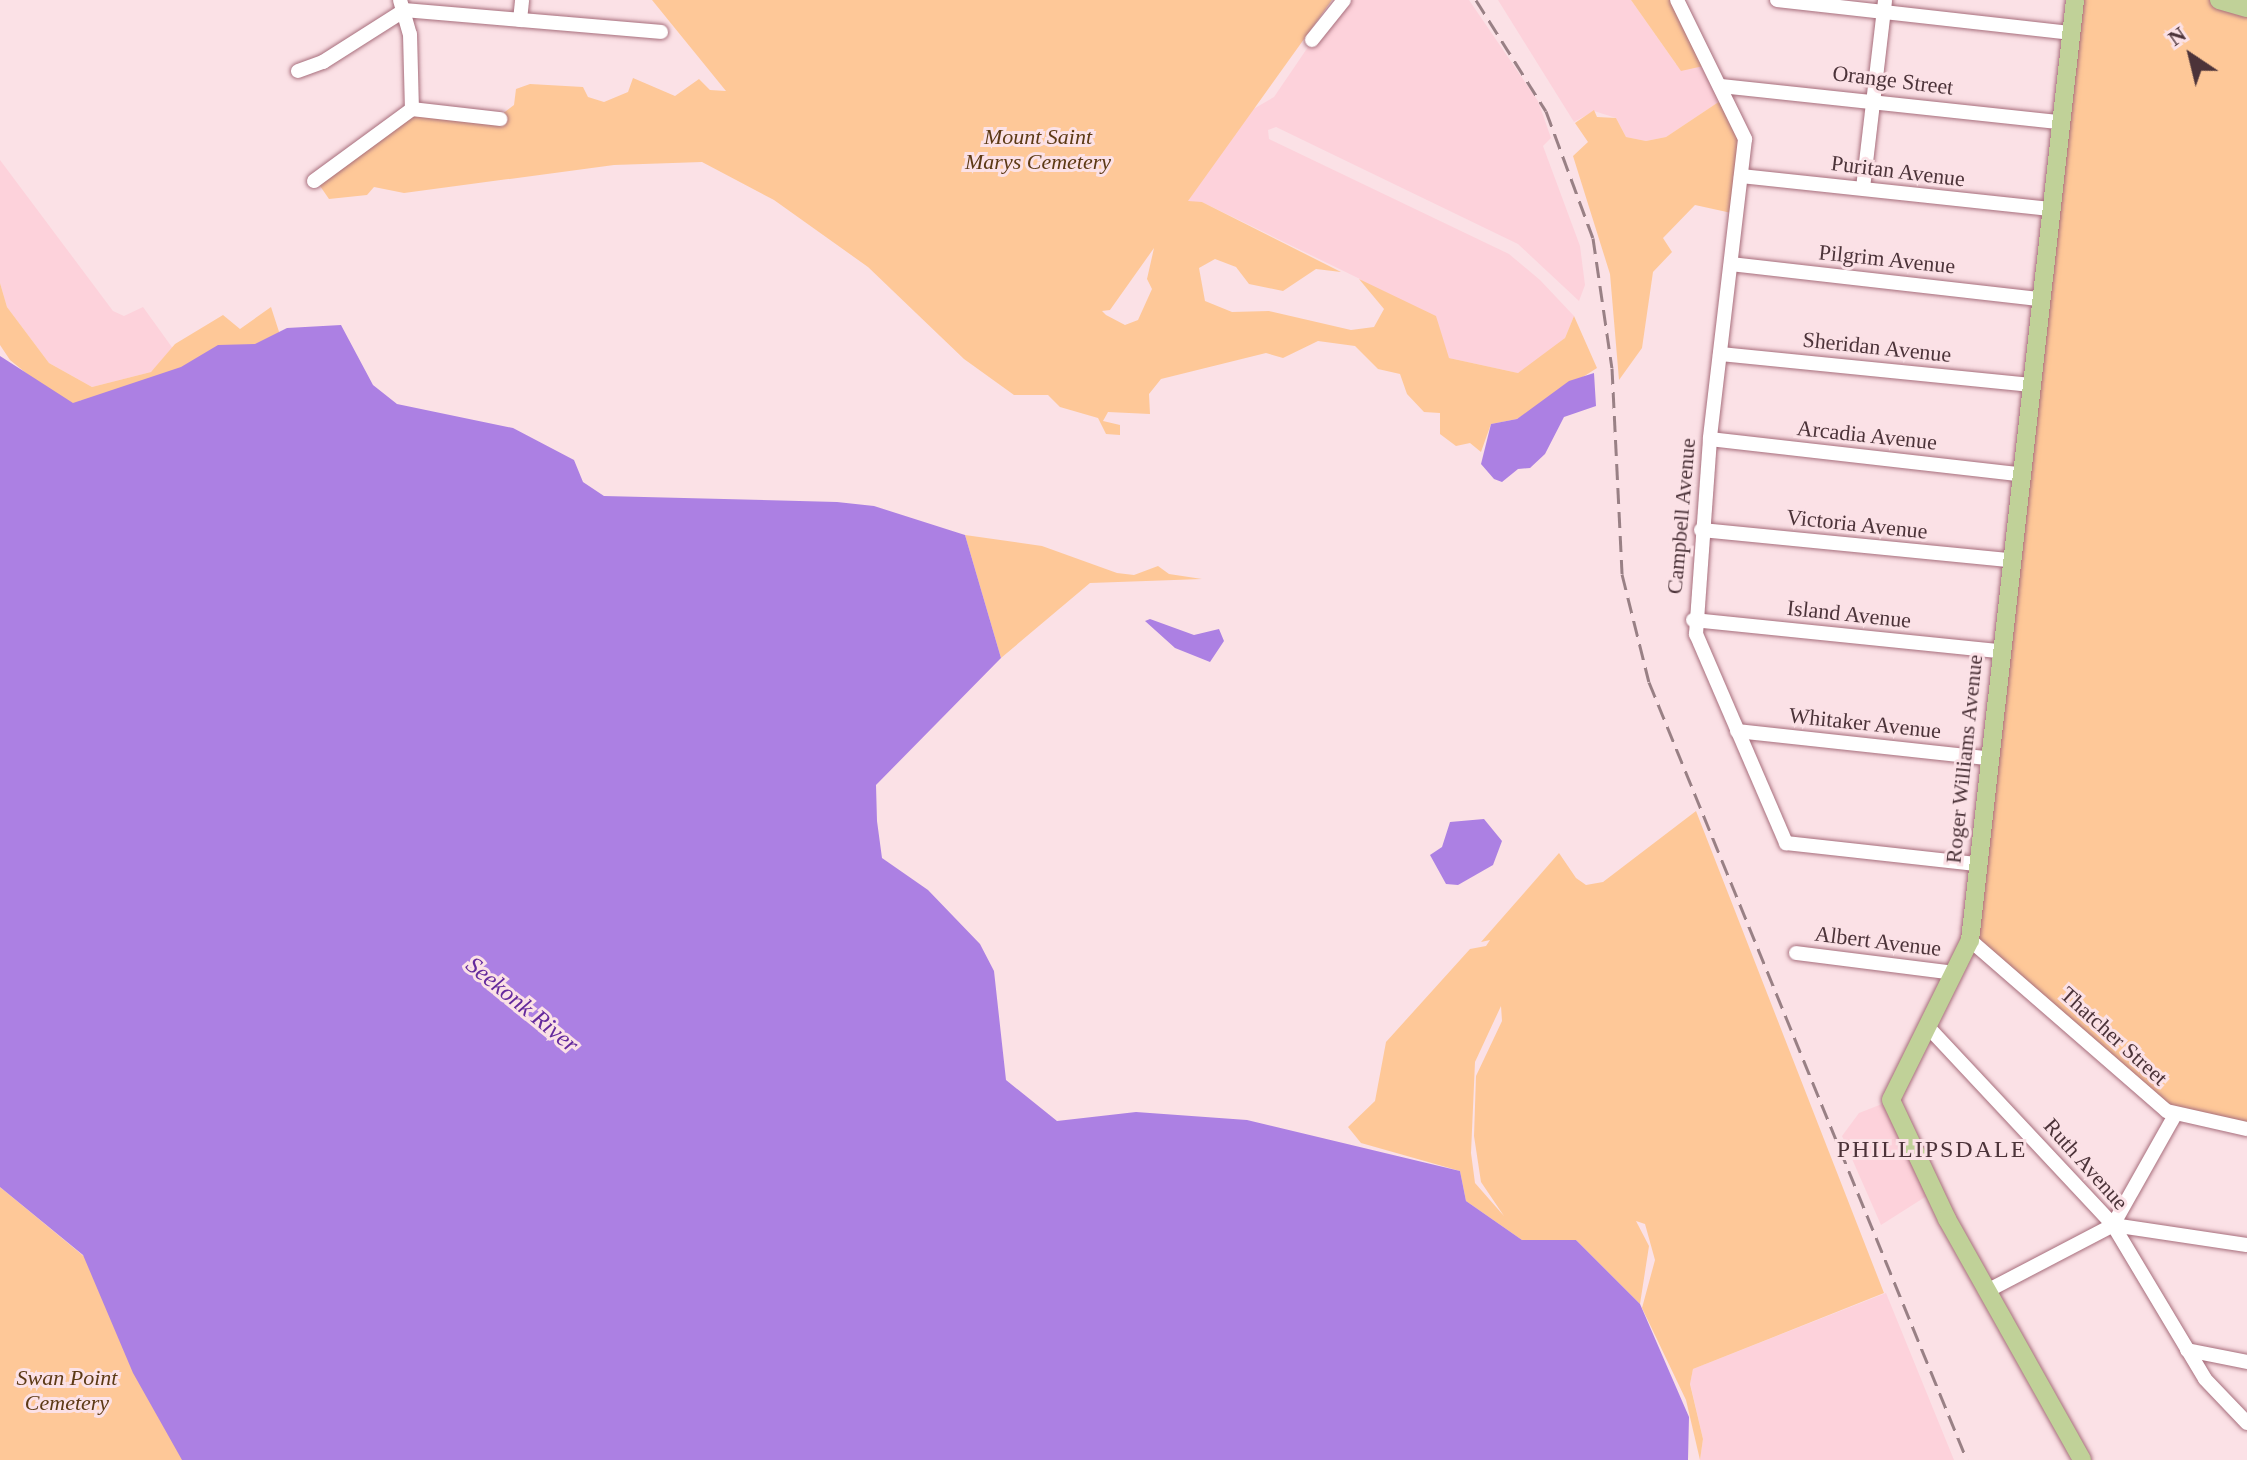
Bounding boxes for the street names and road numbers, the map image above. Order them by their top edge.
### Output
street label: Orange Street [1831,59,1955,101]
street label: Puritan Avenue [1829,150,1967,192]
street label: Pilgrim Avenue [1817,239,1957,279]
street label: Sheridan Avenue [1801,326,1953,368]
street label: Arcadia Avenue [1795,414,1939,456]
street label: Campbell Avenue [1661,436,1701,596]
street label: Victoria Avenue [1784,503,1930,545]
street label: Island Avenue [1785,594,1913,634]
street label: Roger Williams Avenue [1940,653,1988,865]
street label: Whitaker Avenue [1787,702,1943,744]
street label: Albert Avenue [1813,920,1943,962]
street label: Thatcher Street [2055,981,2173,1091]
street label: Ruth Avenue [2038,1112,2134,1216]

